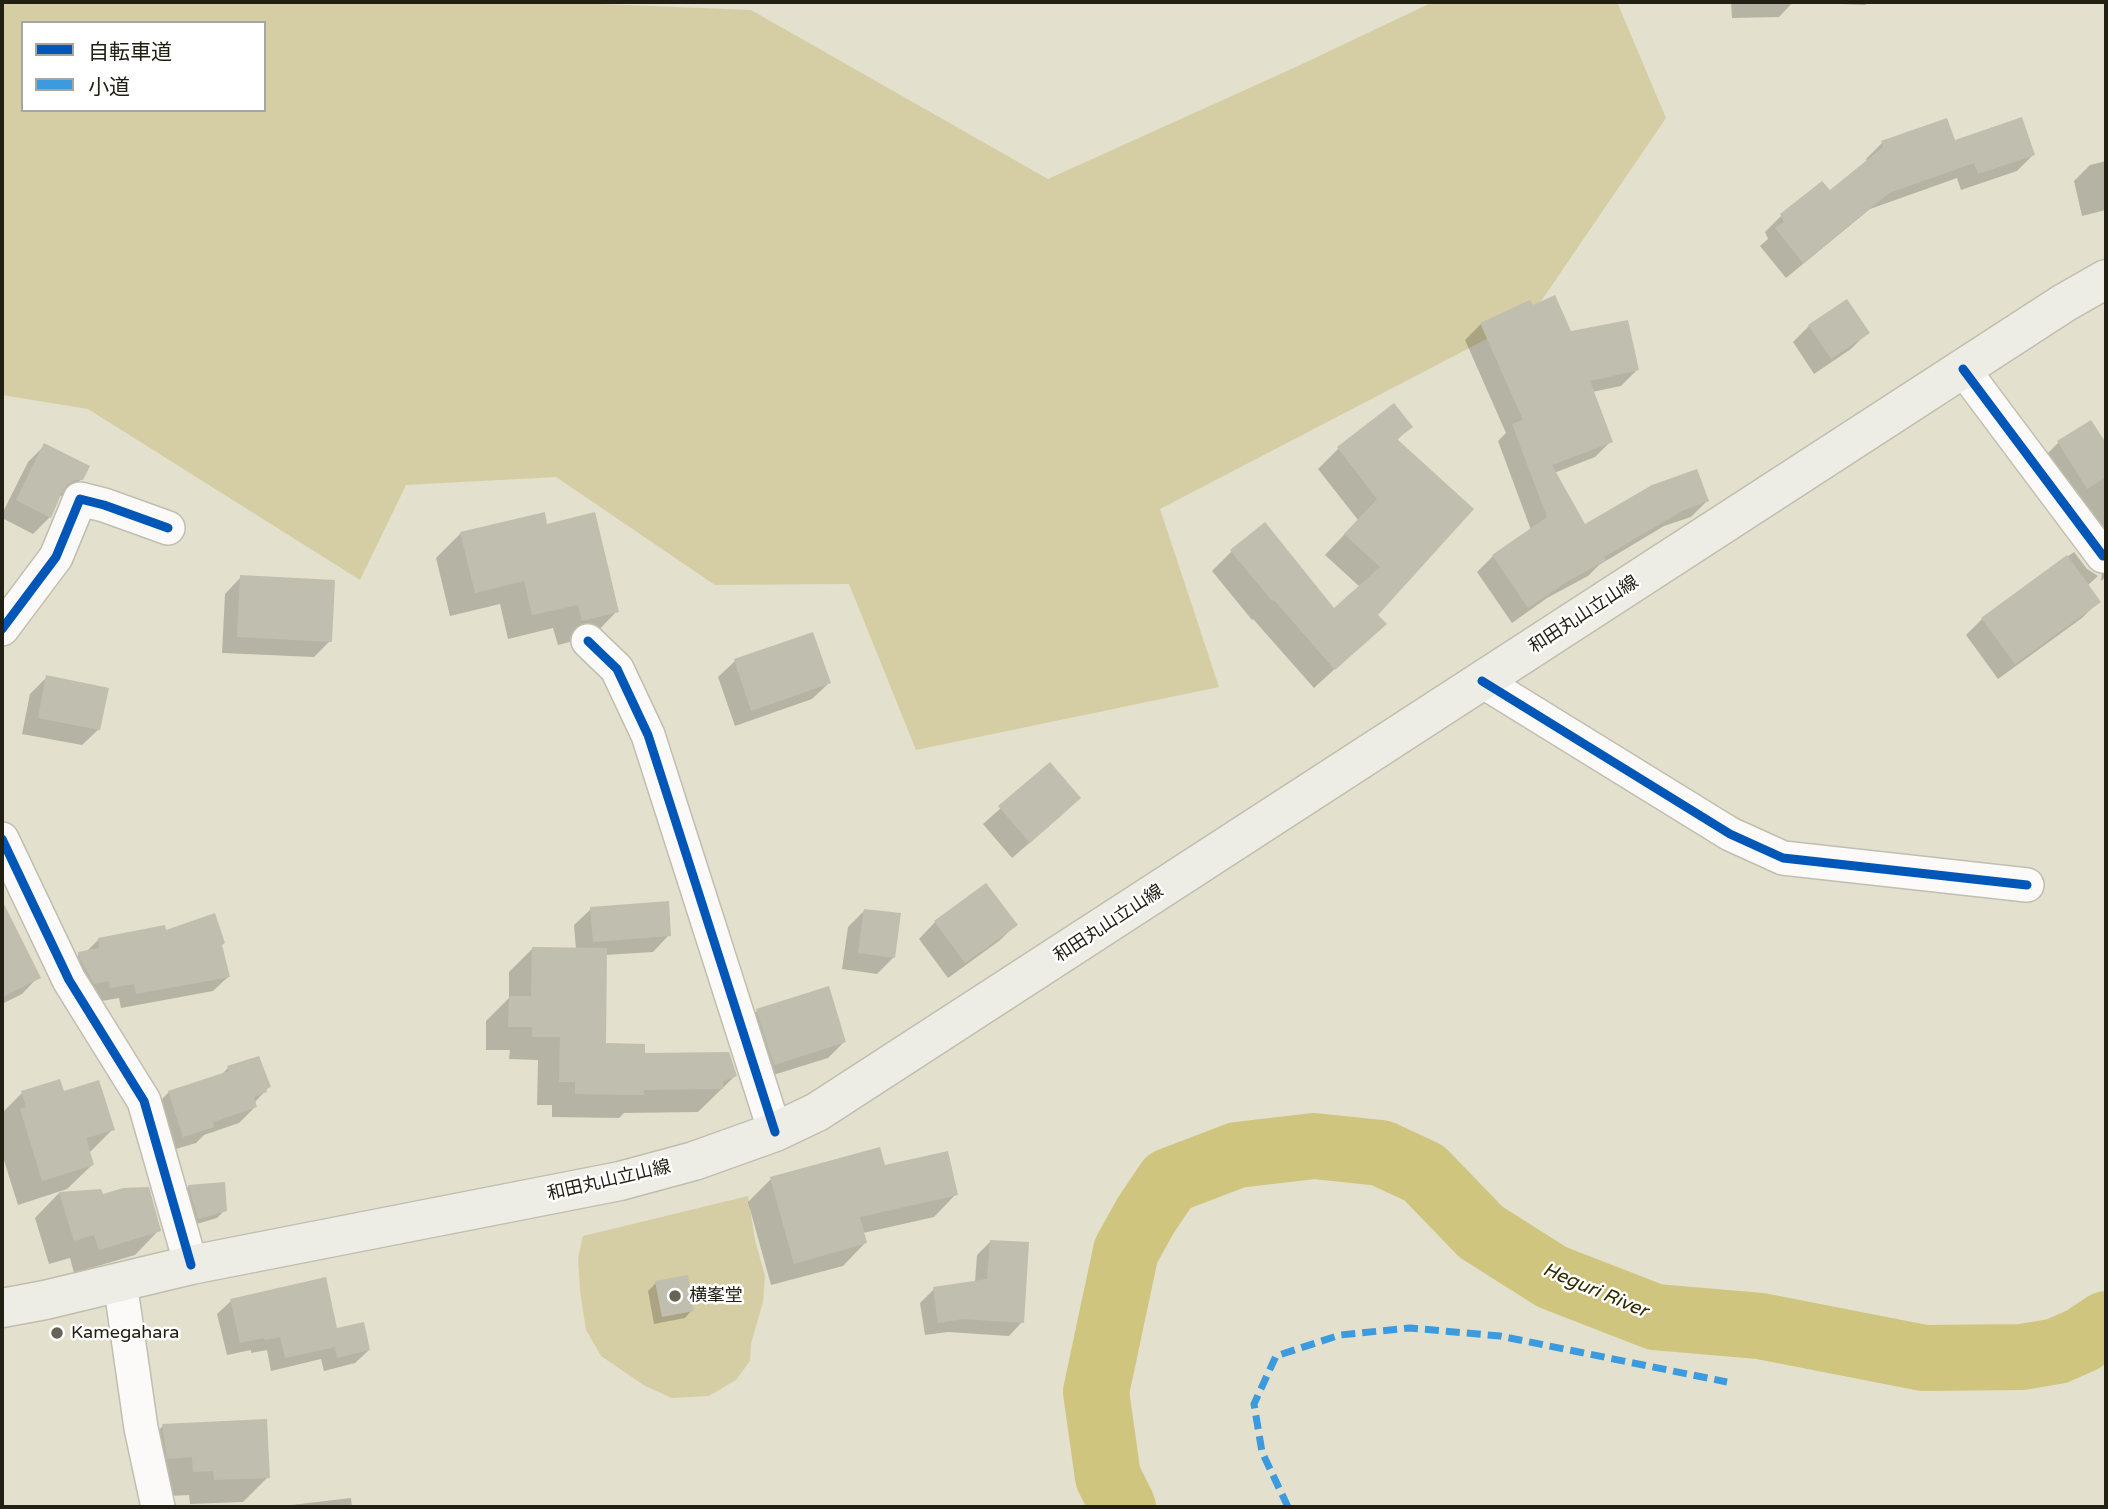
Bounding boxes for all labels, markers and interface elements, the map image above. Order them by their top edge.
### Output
legend [21,21,266,112]
text: 自転車道 [88,40,172,65]
text: 小道 [88,75,130,100]
street label: 和田丸山立山線 [1525,572,1643,658]
street label: 和田丸山立山線 [1050,881,1168,967]
street label: 和田丸山立山線 [545,1156,673,1206]
water label: Heguri River [1539,1259,1651,1323]
place label: 横峯堂 [689,1285,743,1307]
marker: 横峯堂 [667,1288,683,1304]
place label: Kamegahara [71,1322,179,1344]
marker: Kamegahara [49,1325,65,1341]

